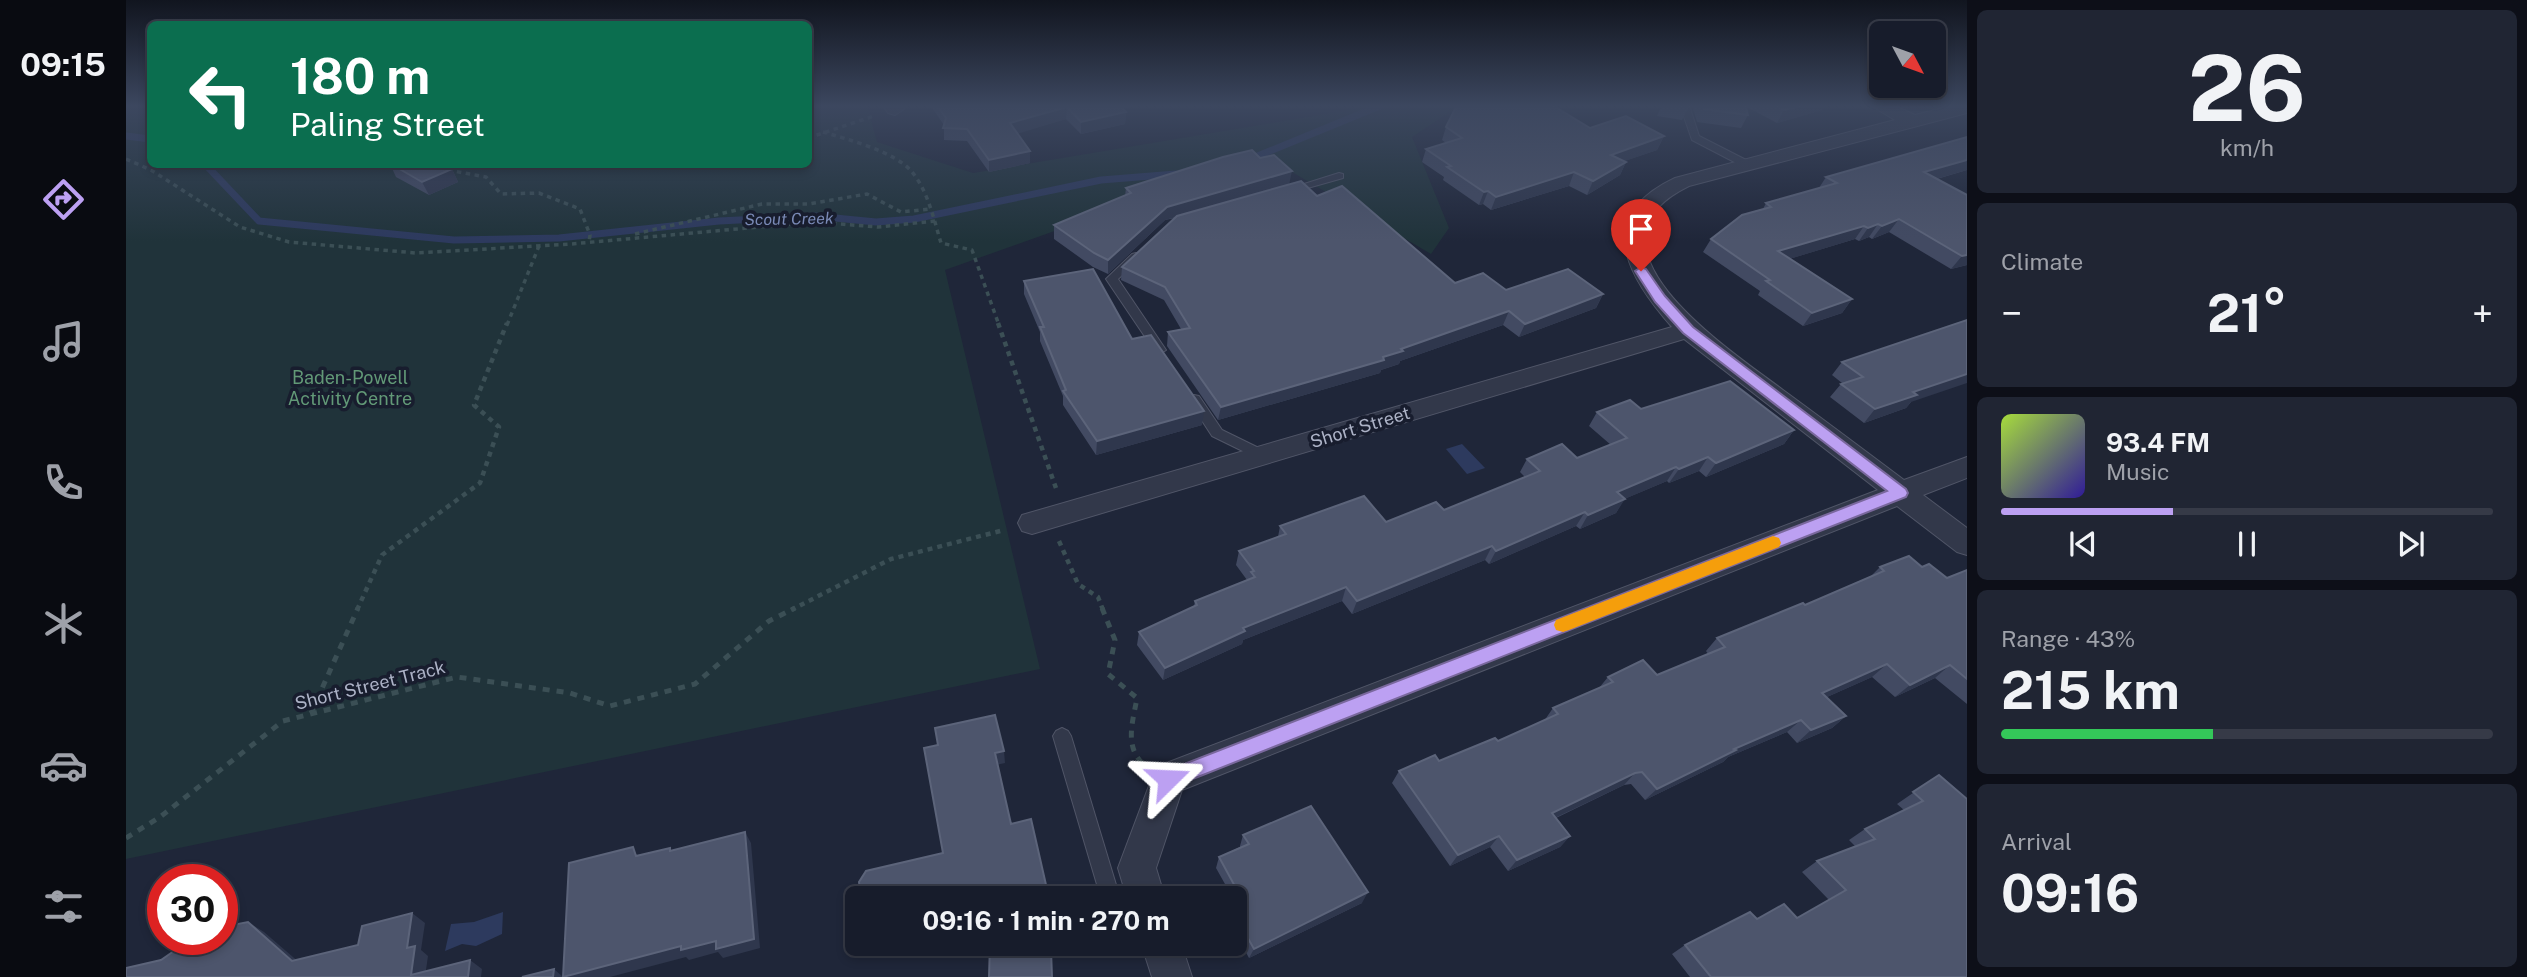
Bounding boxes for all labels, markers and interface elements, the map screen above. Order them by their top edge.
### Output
north arrow [1869,21,1946,98]
map controls [1869,21,1946,98]
text: 26 [2188,35,2306,141]
text: 09:15 [20,46,106,83]
text: 180 m [290,47,430,105]
icon: left [175,49,266,140]
text: Paling Street [290,106,485,143]
text: km/h [2220,134,2274,161]
icon: directions [39,175,88,224]
pin [1611,199,1671,271]
water label: Scout Creek [744,209,834,229]
icon: arrive [1622,210,1660,248]
text: Climate [2001,248,2083,275]
text: 21° [2207,283,2287,344]
text: − [2001,291,2022,336]
text: + [2472,291,2493,336]
icon: music [39,317,88,366]
park label: Baden-Powell Activity Centre [288,367,412,409]
street label: Short Street [1308,402,1412,452]
text: 93.4 FM [2106,427,2210,458]
icon: phone [39,458,88,507]
text: Music [2106,458,2170,485]
icon: previous [2064,525,2102,563]
icon: pause [2228,525,2266,563]
icon: next [2392,525,2430,563]
icon: climate [39,599,88,648]
text: Range · 43% [2001,625,2135,652]
street label: Short Street Track [293,656,447,714]
text: 215 km [2001,660,2180,721]
icon: car [39,741,88,790]
position arrow [1131,742,1205,816]
text: Arrival [2001,828,2072,855]
text: 09:16 [2001,863,2139,924]
speed limit sign: 30 [147,864,238,955]
icon: filters [39,882,88,931]
text: 09:16 · 1 min · 270 m [922,905,1170,936]

